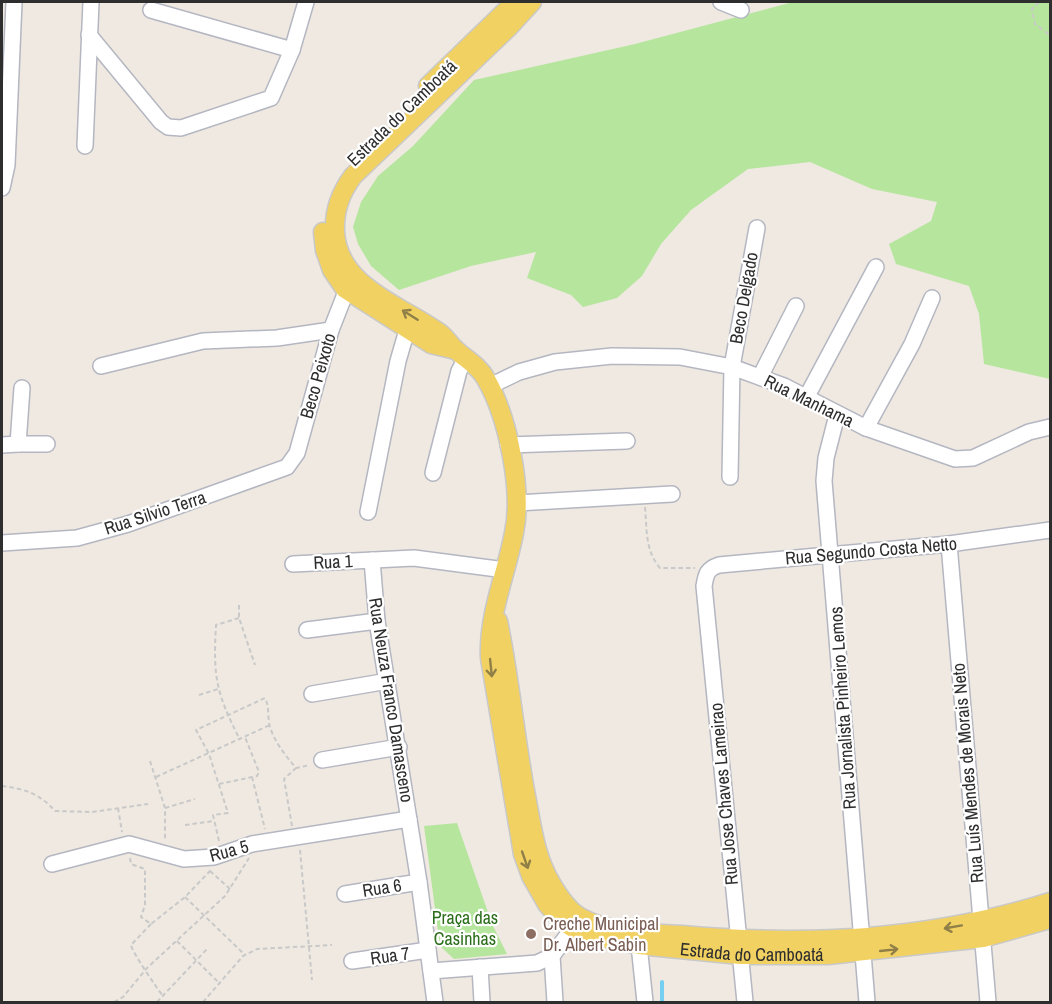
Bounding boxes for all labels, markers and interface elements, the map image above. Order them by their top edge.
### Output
street label: Estrada do Camboatá [341,54,462,172]
street label: Beco Delgado [723,250,764,346]
one-way arrow [402,308,419,320]
street label: Beco Peixoto [293,330,342,422]
street label: Rua Manhama [760,368,858,433]
street label: Rua Silvio Terra [101,484,209,541]
street label: Rua Segundo Costa Netto [784,531,958,570]
street label: Rua 1 [313,548,354,575]
street label: Rua Neuza Franco Damasceno [363,596,420,804]
street label: Rua Jornalista Pinheiro Lemos [823,606,862,810]
one-way arrow [486,658,497,677]
street label: Rua Luís Mendes de Morais Neto [945,662,990,884]
street label: Rua Jose Chaves Lameirao [703,702,744,886]
street label: Rua 5 [207,833,251,868]
one-way arrow [521,850,532,869]
street label: Rua 6 [361,872,403,903]
park label: Praça das Casinhas [432,905,498,951]
place label: Creche Municipal Dr. Albert Sabin [543,911,659,957]
one-way arrow [944,921,963,932]
marker: Creche Municipal Dr. Albert Sabin [524,927,538,941]
street label: Estrada do Camboatá [679,936,823,967]
street label: Rua 7 [369,940,411,971]
one-way arrow [879,944,898,955]

